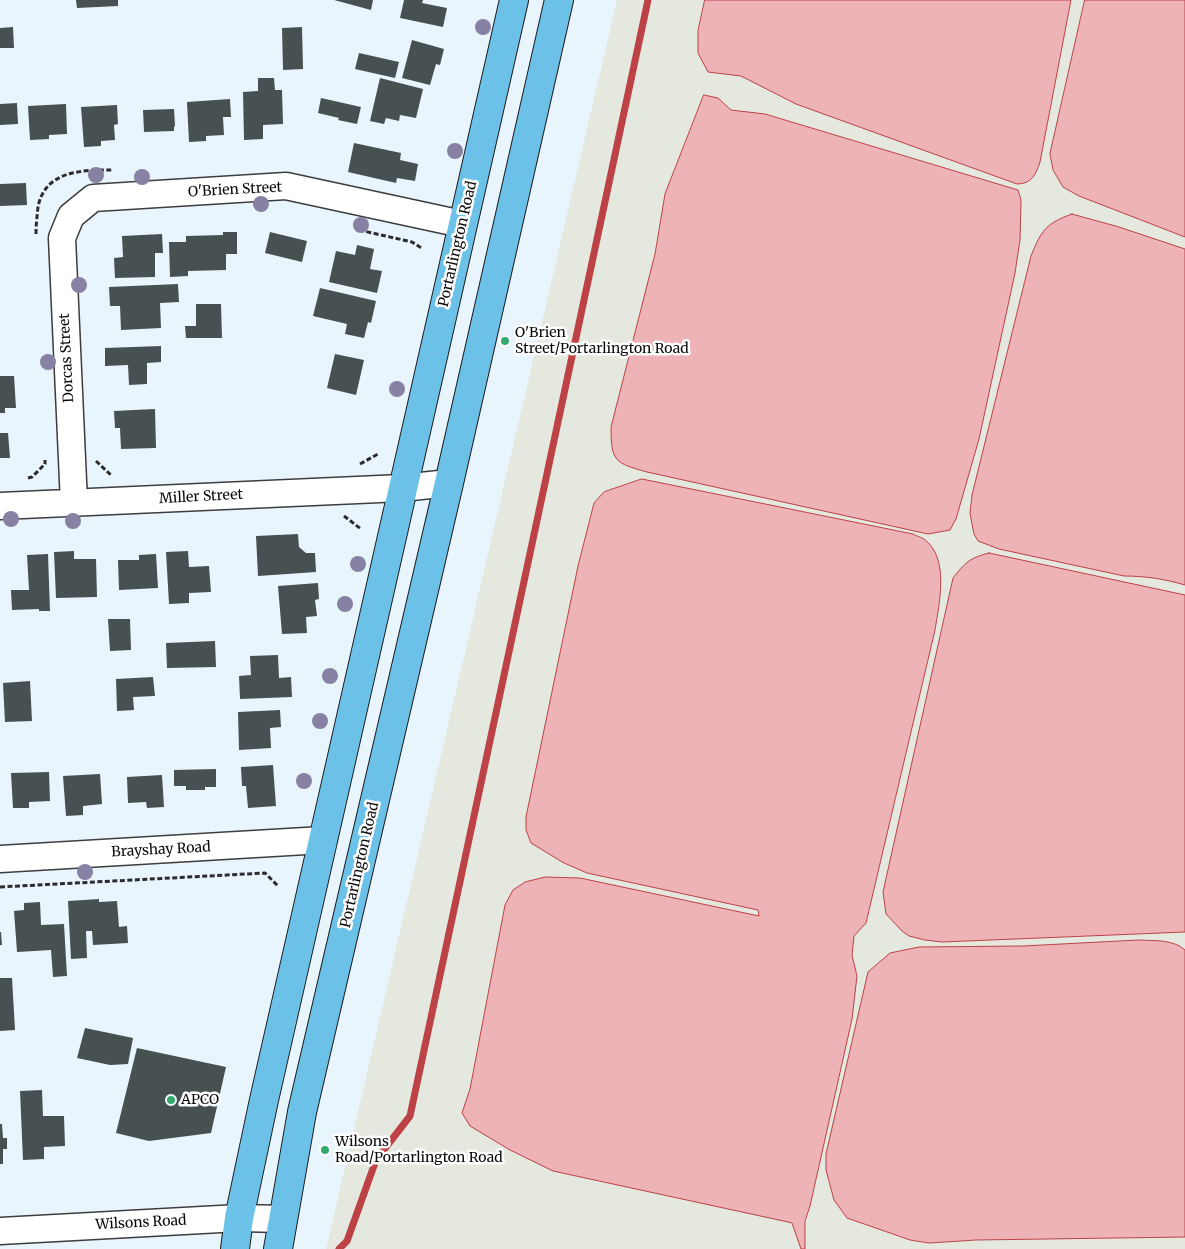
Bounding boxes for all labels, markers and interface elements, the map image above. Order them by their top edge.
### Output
street label: O'Brien Street [188,179,282,201]
street label: Portarlington Road [435,179,481,309]
street label: Dorcas Street [56,313,78,403]
place label: O'Brien Street/Portarlington Road [515,325,689,358]
marker: O'Brien Street/Portarlington Road [499,335,511,347]
street label: Miller Street [159,486,243,508]
street label: Portarlington Road [337,800,383,930]
street label: Brayshay Road [111,839,211,861]
place label: APCO [181,1092,219,1108]
marker: APCO [165,1094,177,1106]
place label: Wilsons Road/Portarlington Road [335,1134,503,1166]
marker: Wilsons Road/Portarlington Road [319,1144,331,1156]
street label: Wilsons Road [95,1212,187,1234]

